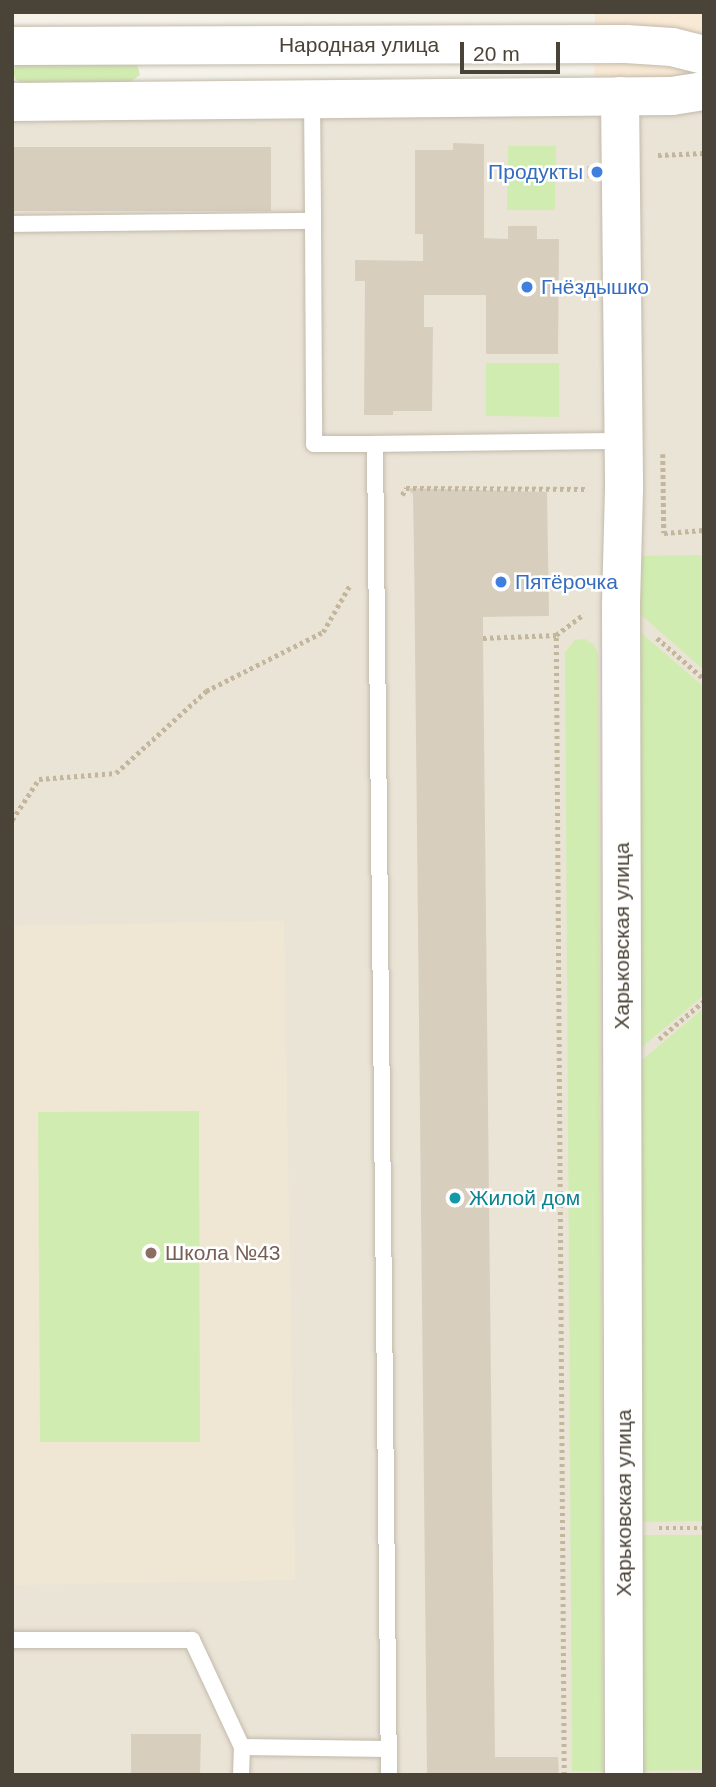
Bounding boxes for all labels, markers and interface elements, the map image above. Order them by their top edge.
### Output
scale bar [464,28,564,72]
street label: Народная улица [279,32,439,58]
text: 20 m [473,42,520,65]
place label: Продукты [488,159,583,185]
marker: Продукты [589,164,605,180]
place label: Гнёздышко [541,274,649,300]
marker: Гнёздышко [519,279,535,295]
place label: Пятёрочка [515,569,618,595]
marker: Пятёрочка [493,574,509,590]
street label: Харьковская улица [609,842,635,1030]
place label: Жилой дом [469,1185,580,1211]
marker: Жилой дом [447,1190,463,1206]
place label: Школа №43 [165,1240,281,1266]
marker: Школа №43 [143,1245,159,1261]
street label: Харьковская улица [611,1409,637,1597]

